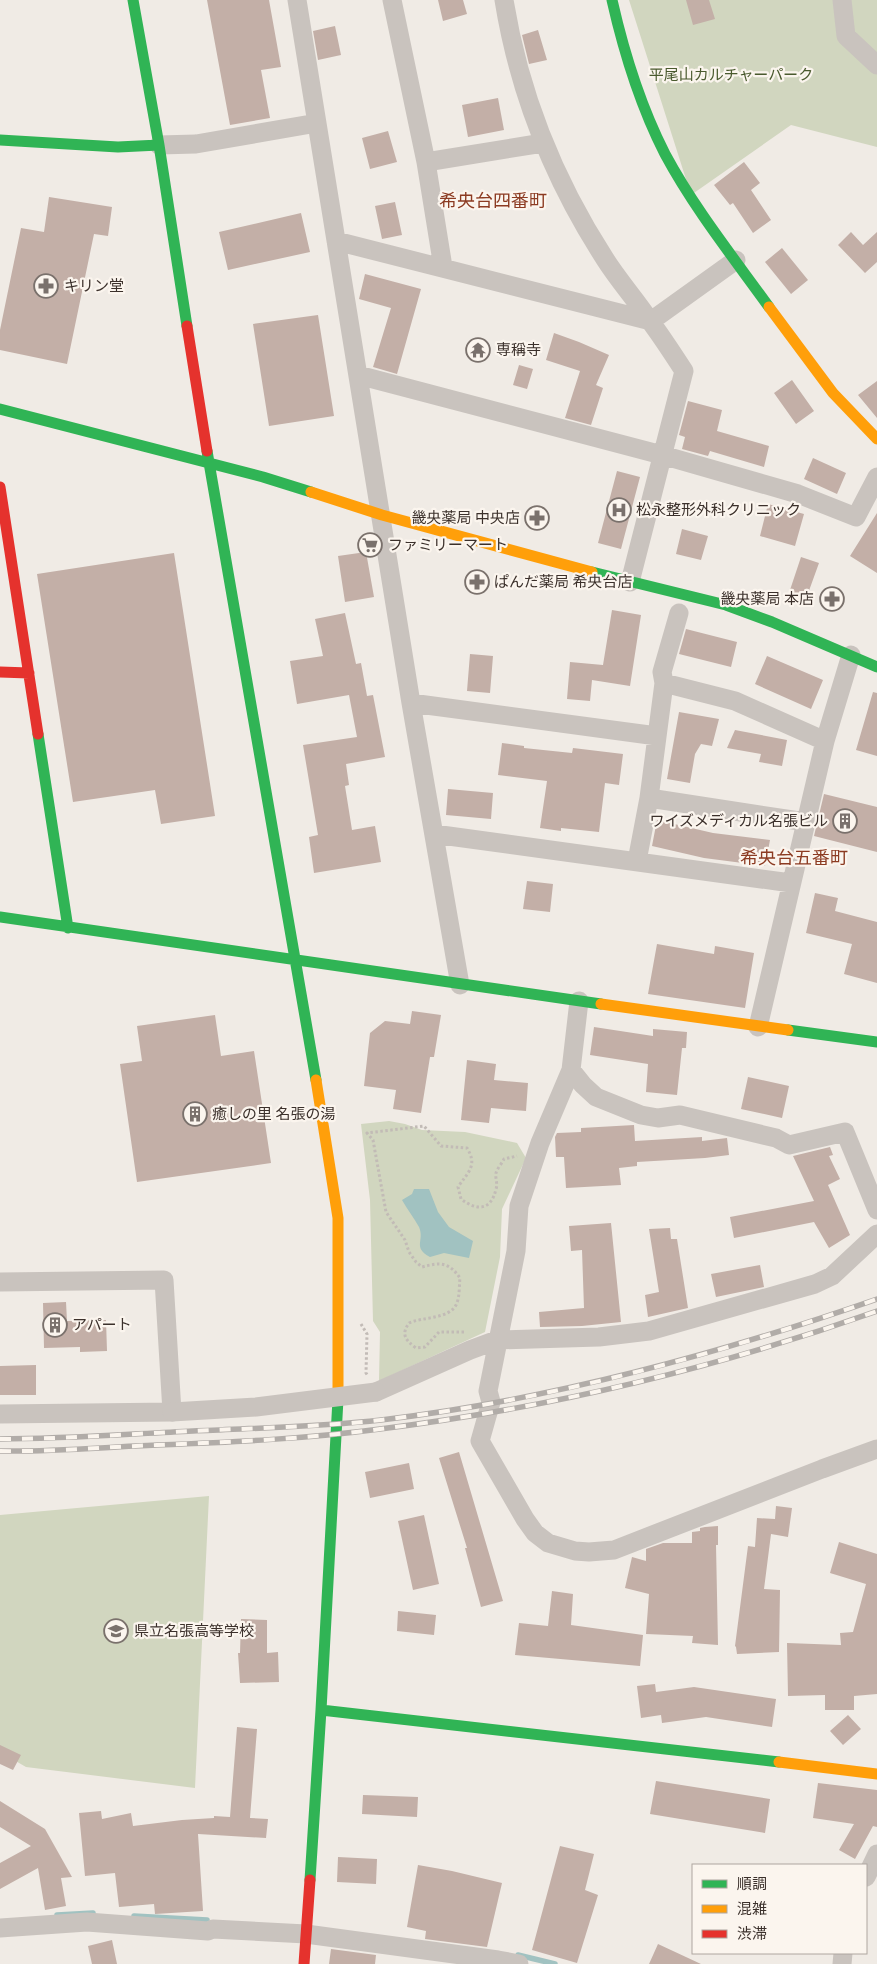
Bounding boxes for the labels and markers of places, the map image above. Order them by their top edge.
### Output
pharmacy icon: キリン堂 [33,273,59,299]
place label: キリン堂 [64,276,124,295]
temple icon: 専稱寺 [465,337,491,363]
place label: 専稱寺 [496,340,541,359]
hospital icon: 松永整形外科クリニック [606,497,632,523]
place label: 松永整形外科クリニック [636,500,801,519]
pharmacy icon: 畿央薬局 中央店 [524,505,550,531]
place label: 畿央薬局 中央店 [411,508,520,527]
supermarket icon: ファミリーマート [357,532,383,558]
place label: ファミリーマート [388,535,508,554]
pharmacy icon: ぱんだ薬局 希央台店 [464,569,490,595]
place label: ぱんだ薬局 希央台店 [494,572,633,591]
pharmacy icon: 畿央薬局 本店 [819,586,845,612]
place label: 畿央薬局 本店 [720,589,814,608]
building icon: ワイズメディカル名張ビル [832,808,858,834]
place label: ワイズメディカル名張ビル [649,811,828,830]
building icon: 癒しの里 名張の湯 [182,1101,208,1127]
place label: 癒しの里 名張の湯 [212,1104,336,1123]
building icon: アパート [42,1312,68,1338]
place label: アパート [72,1315,132,1334]
school or university icon: 県立名張高等学校 [103,1618,129,1644]
place label: 県立名張高等学校 [134,1621,254,1640]

